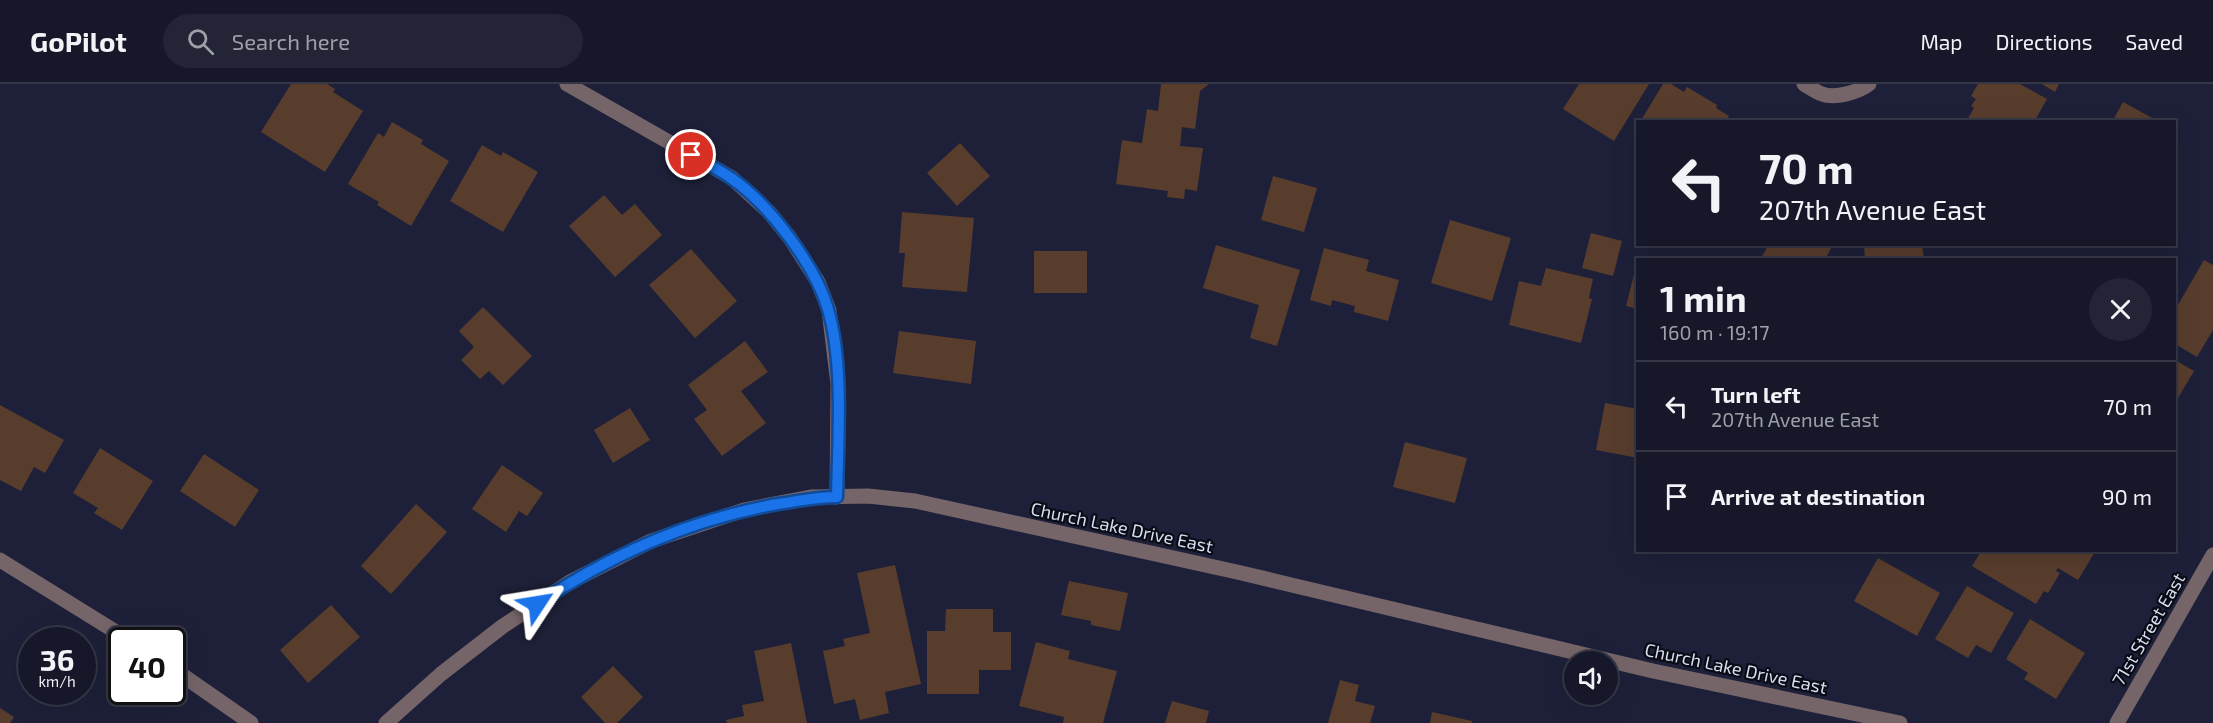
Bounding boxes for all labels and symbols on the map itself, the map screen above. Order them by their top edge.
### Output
pin [665,129,716,180]
street label: Church Lake Drive East [1029,497,1215,557]
street label: 71st Street East [2107,569,2189,689]
position arrow [505,572,569,636]
speed limit sign: 40 [108,627,186,705]
street label: Church Lake Drive East [1643,638,1829,698]

